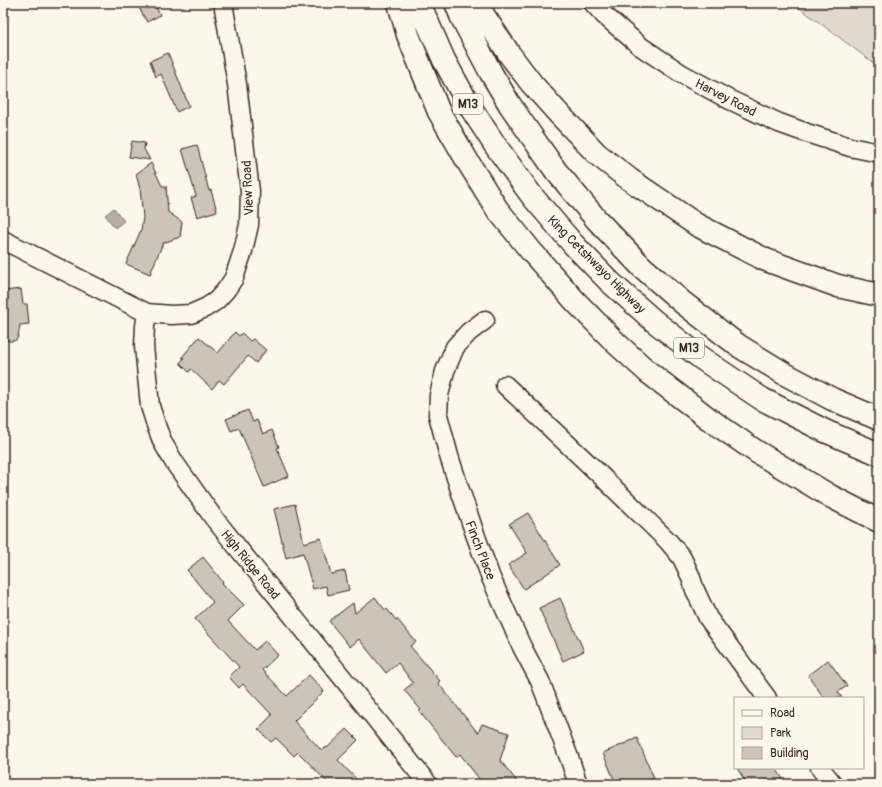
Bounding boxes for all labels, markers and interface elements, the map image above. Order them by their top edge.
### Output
street label: Harvey Road [692,76,759,120]
road number: M13 [453,94,483,114]
street label: View Road [239,160,257,216]
street label: King Cetshwayo Highway [544,212,649,317]
road number: M13 [674,338,704,358]
street label: Finch Place [461,518,499,583]
street label: High Ridge Road [217,527,283,603]
legend [734,697,864,769]
text: Road [770,706,795,721]
text: Park [770,726,791,741]
text: Building [770,746,809,761]

